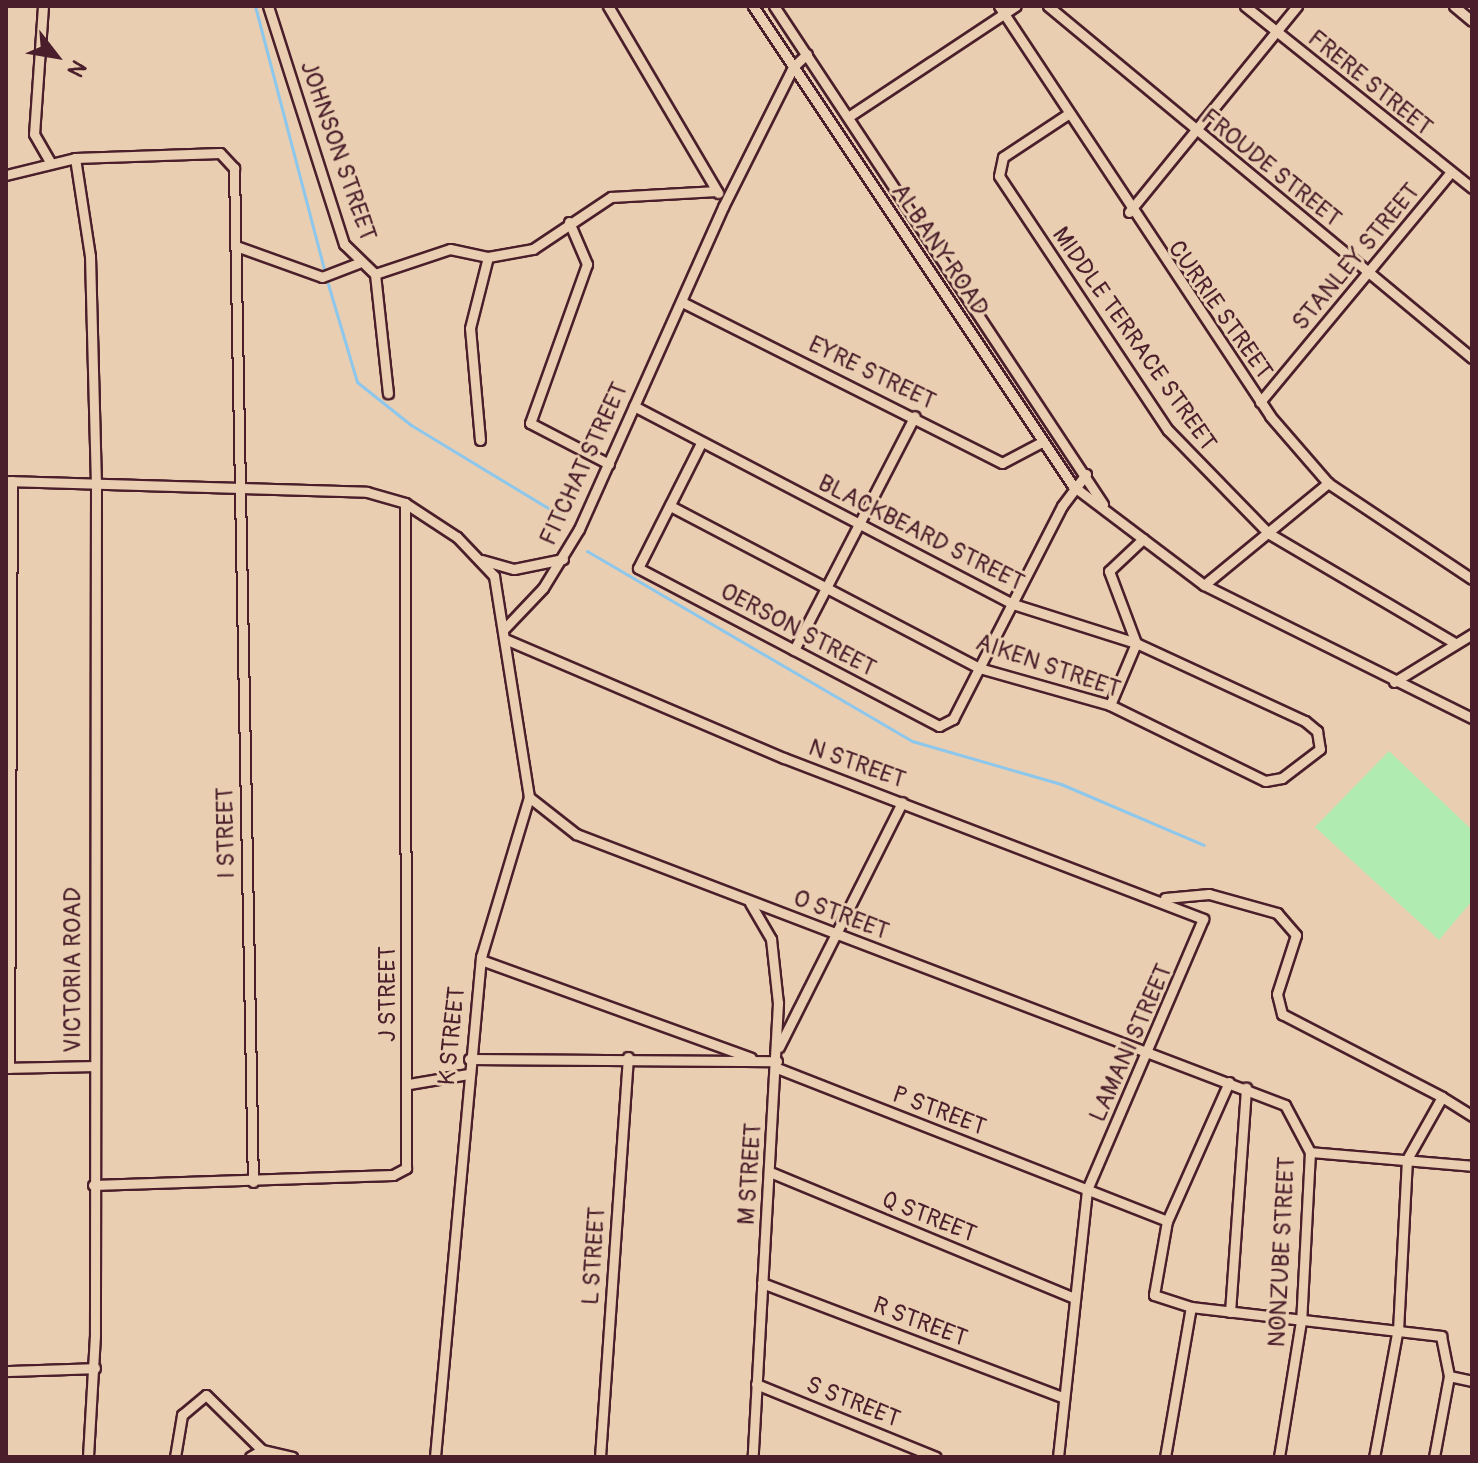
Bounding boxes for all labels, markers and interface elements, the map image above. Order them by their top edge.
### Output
north arrow [16,16,96,96]
street label: FRERE STREET [1302,24,1438,142]
text: N [61,55,92,82]
street label: JOHNSON STREET [294,57,382,245]
street label: FROUDE STREET [1195,103,1347,233]
street label: ALBANY ROAD [885,178,995,322]
street label: STANLEY STREET [1286,178,1426,336]
street label: MIDDLE TERRACE STREET [1046,222,1222,456]
street label: CURRIE STREET [1162,235,1278,385]
street label: EYRE STREET [804,330,940,416]
street label: FITCHAT STREET [534,378,634,550]
street label: BLACKBEARD STREET [813,469,1029,597]
street label: OERSON STREET [715,577,881,683]
street label: AIKEN STREET [972,628,1124,704]
street label: N STREET [805,733,909,795]
street label: I STREET [211,787,241,879]
street label: O STREET [789,884,893,946]
street label: VICTORIA ROAD [59,887,87,1053]
street label: J STREET [374,946,402,1042]
street label: LAMANI STREET [1083,960,1179,1126]
street label: K STREET [432,985,472,1087]
street label: P STREET [888,1080,990,1142]
street label: M STREET [732,1122,768,1226]
street label: NONZUBE STREET [1263,1156,1301,1348]
street label: Q STREET [878,1185,980,1249]
street label: L STREET [576,1206,612,1306]
street label: R STREET [869,1291,971,1353]
street label: S STREET [802,1370,904,1434]

